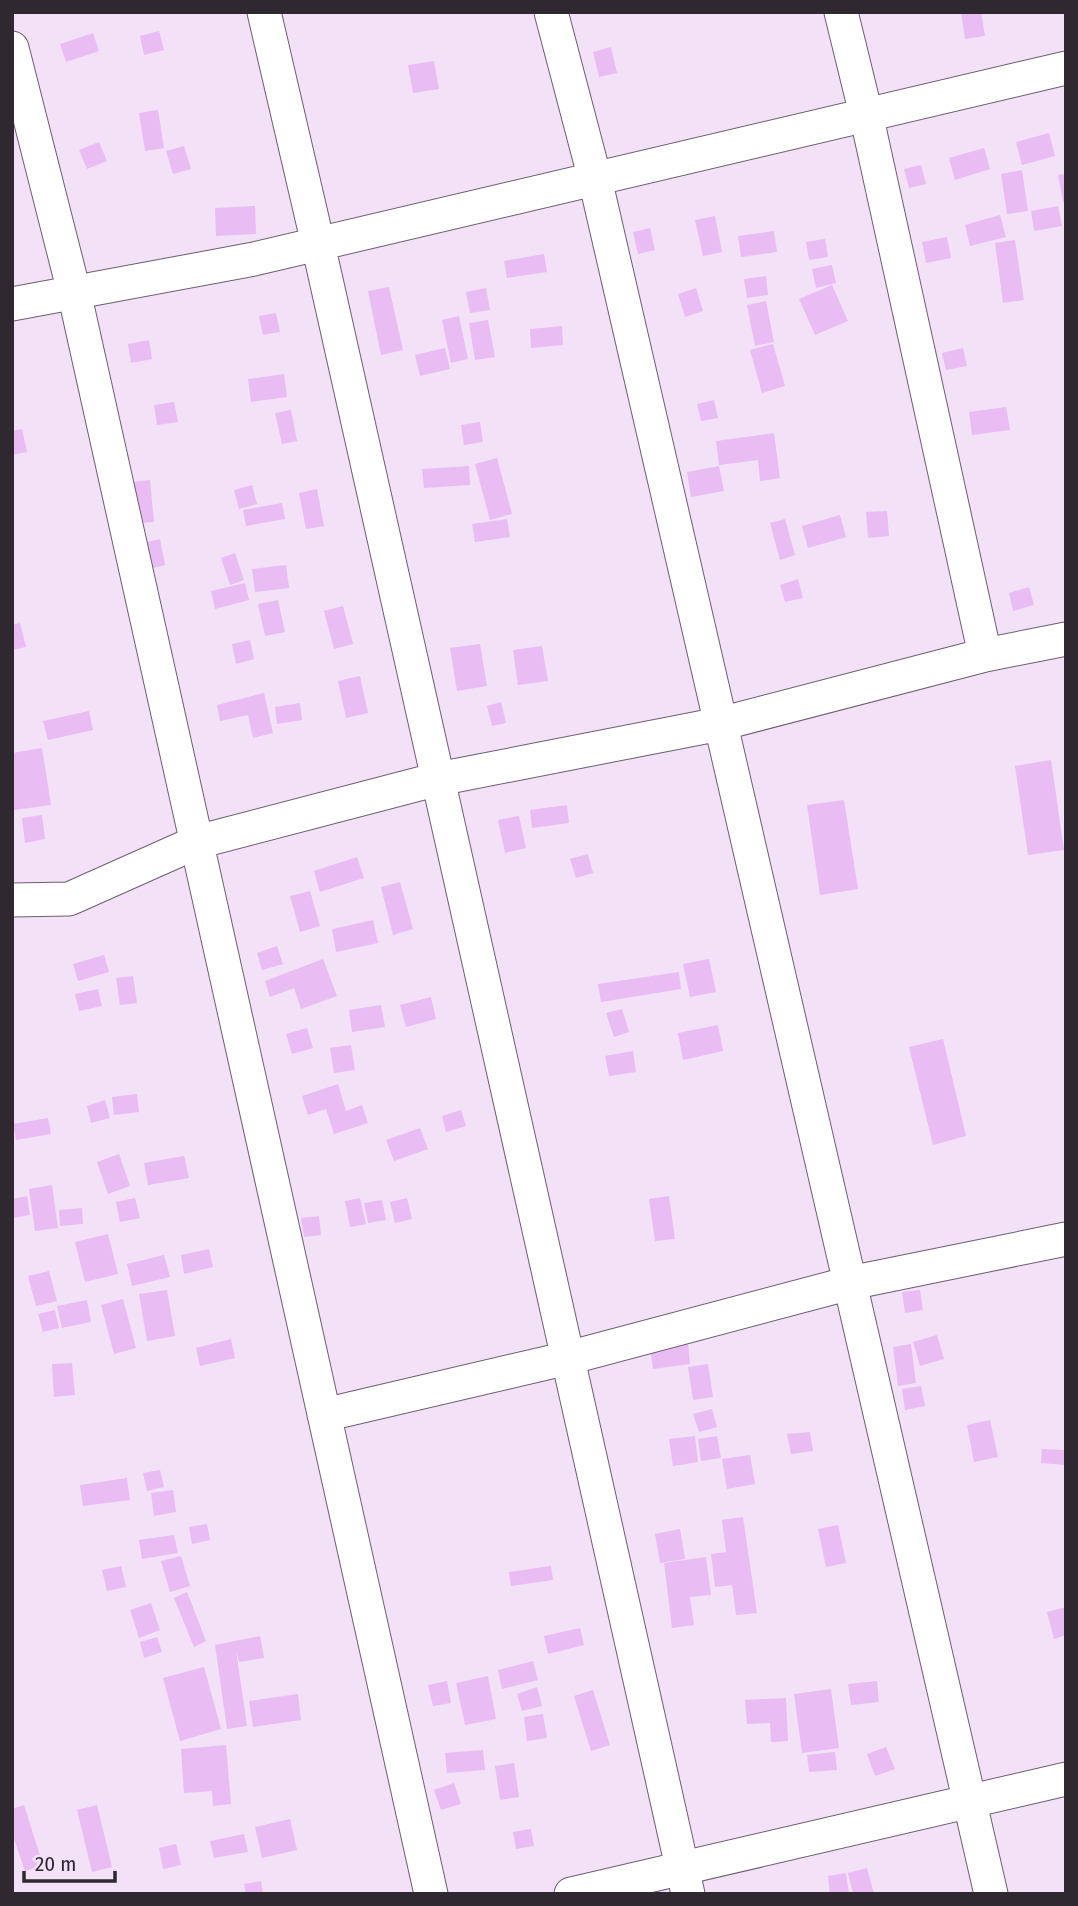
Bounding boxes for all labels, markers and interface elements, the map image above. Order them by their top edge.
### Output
scale bar [24,1840,116,1884]
text: 20 m [35,1851,76,1877]

